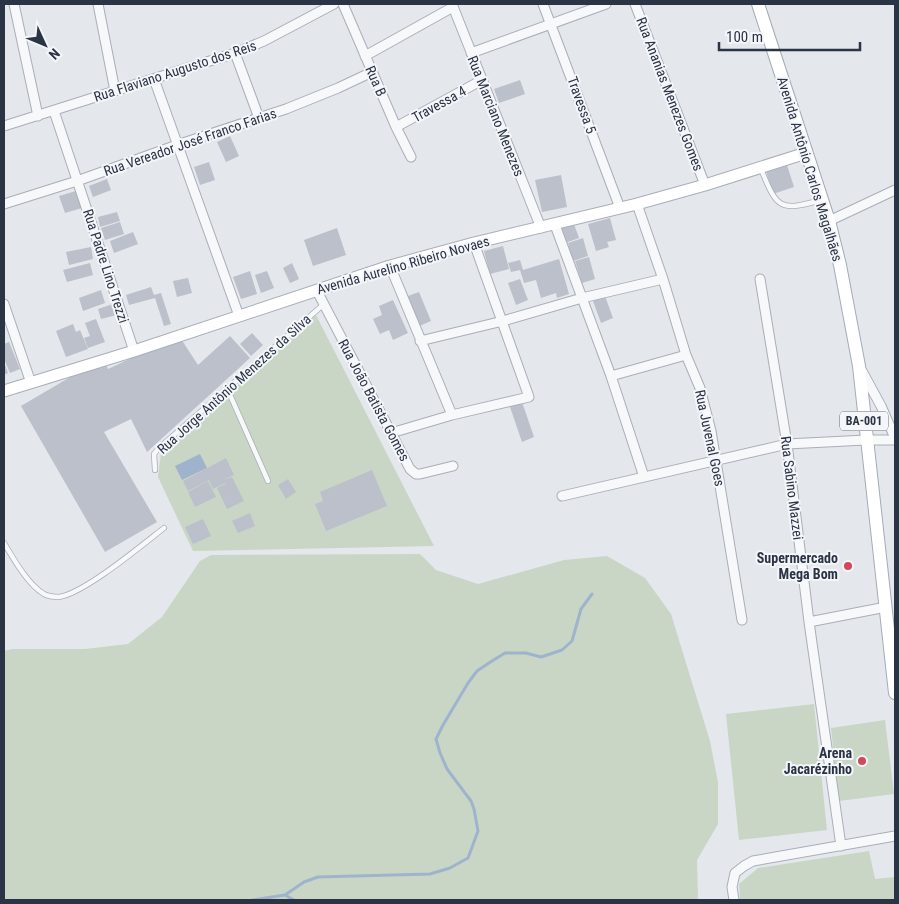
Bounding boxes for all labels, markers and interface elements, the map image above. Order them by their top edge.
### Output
street label: Rua Ananias Menezes Gomes [633,15,707,173]
north arrow [20,20,70,70]
scale bar [719,20,860,52]
text: 100 m [726,28,763,46]
street label: Rua Flaviano Augusto dos Reis [92,37,258,105]
text: N [46,45,63,63]
street label: Rua Marciano Menezes [465,53,527,179]
street label: Rua B [362,63,390,99]
street label: Travessa 5 [564,74,600,136]
street label: Avenida Antônio Carlos Magalhães [774,75,846,263]
street label: Travessa 4 [409,83,469,125]
street label: Rua Vereador José Franco Farias [102,105,278,179]
street label: Rua Padre Lino Trezzi [80,207,132,325]
street label: Avenida Aurelino Ribeiro Novaes [315,233,491,297]
street label: Rua Jorge Antônio Menezes da Silva [154,311,314,457]
street label: Rua João Batista Gomes [335,336,413,464]
street label: Rua Juvenal Goes [692,388,728,488]
road number: BA-001 [840,412,888,431]
street label: Rua Sabino Mazzei [778,435,806,541]
place label: Supermercado Mega Bom [757,550,838,582]
marker: Supermercado Mega Bom [842,560,854,572]
place label: Arena Jacarézinho [784,745,852,777]
marker: Arena Jacarézinho [856,755,868,767]

